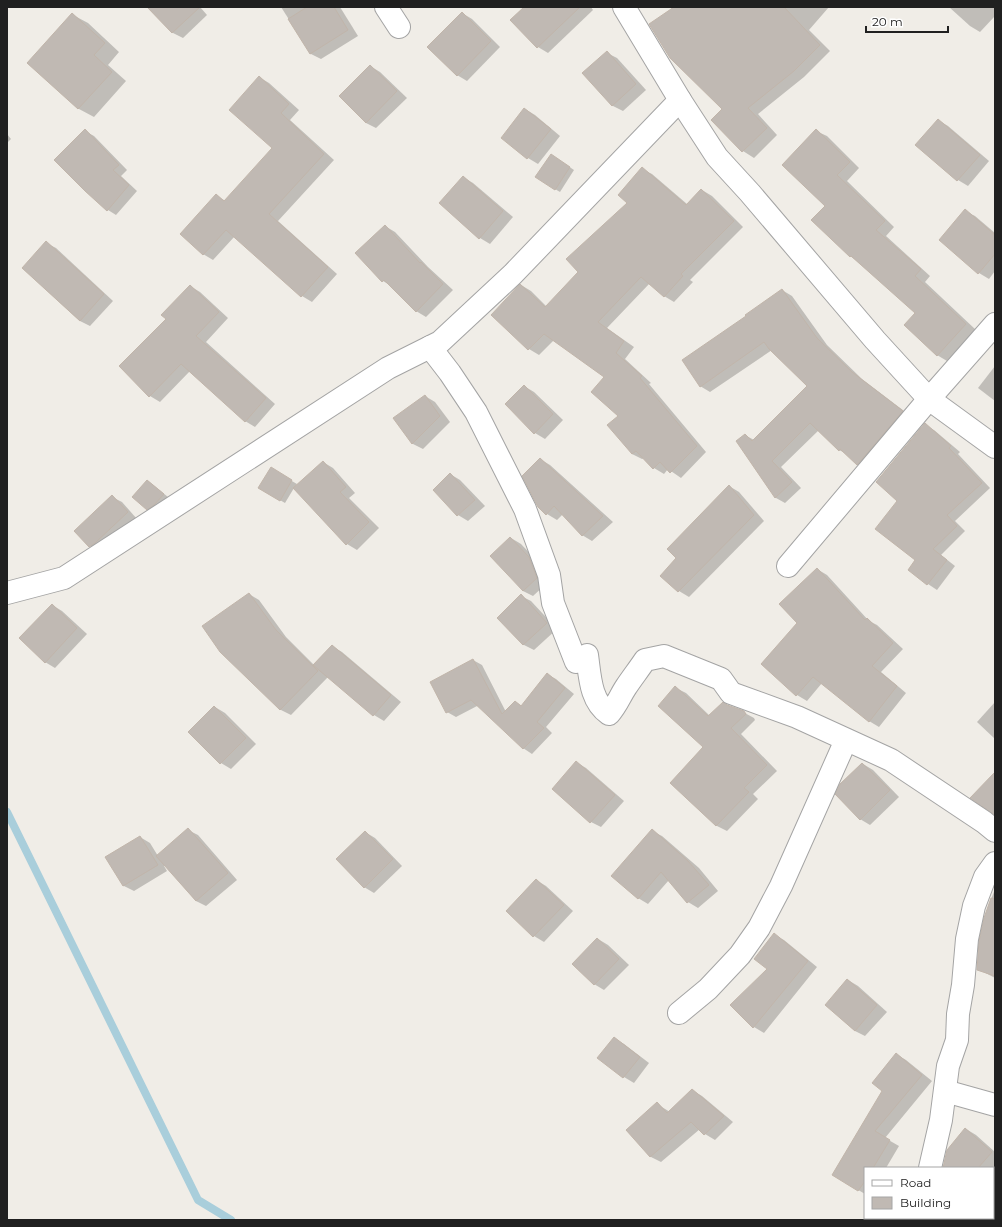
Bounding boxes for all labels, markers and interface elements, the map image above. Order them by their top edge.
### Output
scale bar [866,8,948,34]
text: 20 m [872,14,903,29]
legend [864,1167,994,1219]
text: Road [900,1175,931,1190]
text: Building [900,1195,951,1210]

